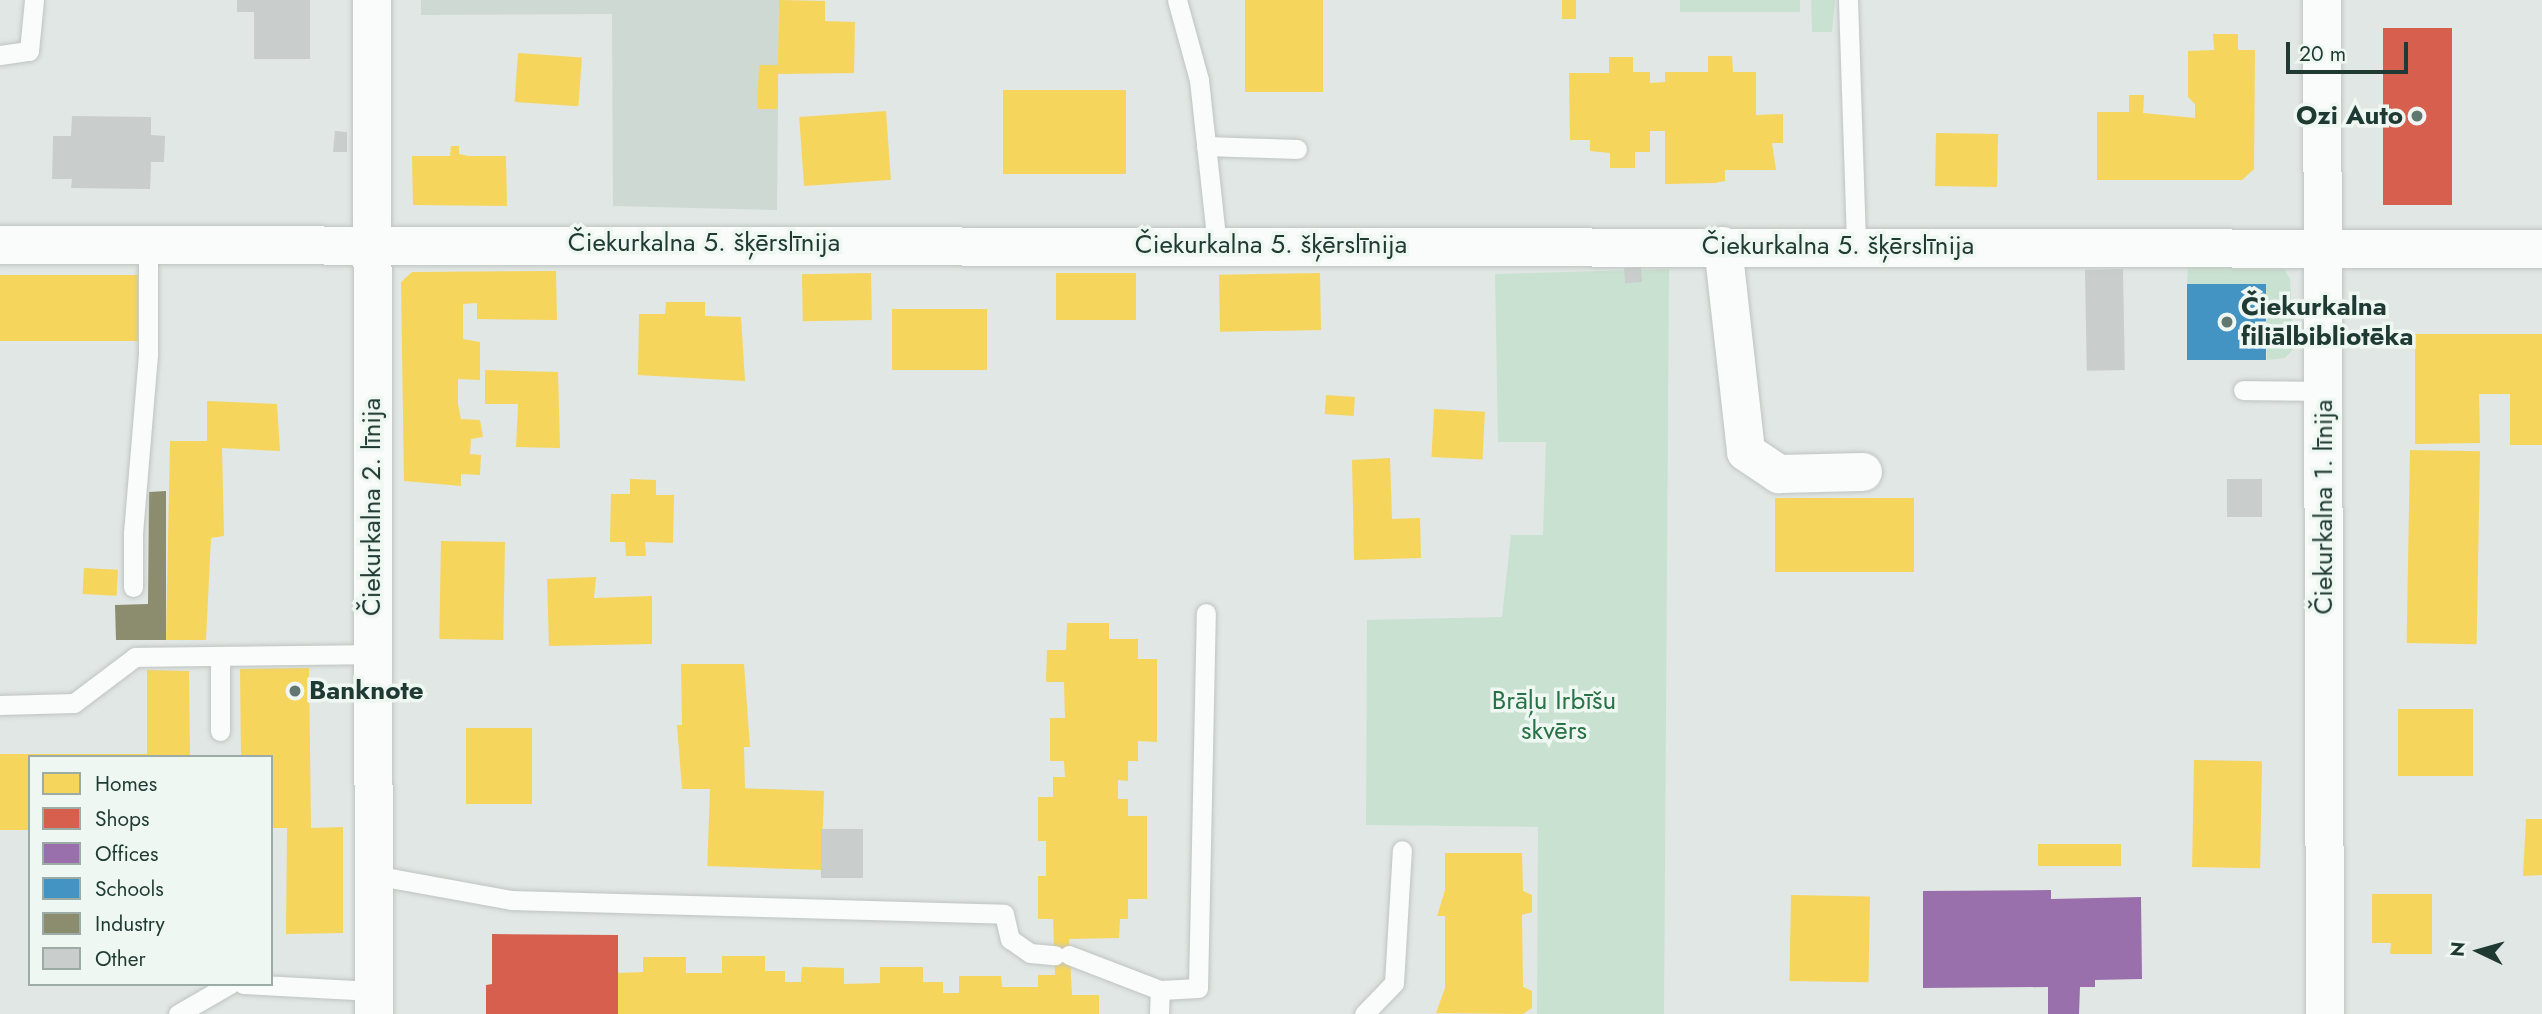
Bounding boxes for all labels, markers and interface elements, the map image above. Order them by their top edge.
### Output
scale bar [2290,28,2412,72]
text: 20 m [2299,39,2346,69]
place label: Ozi Auto [2296,100,2403,132]
marker: Ozi Auto [2409,108,2425,124]
street label: Čiekurkalna 5. šķērslīnija [568,227,840,259]
street label: Čiekurkalna 5. šķērslīnija [1135,229,1407,261]
street label: Čiekurkalna 5. šķērslīnija [1702,230,1974,262]
place label: Čiekurkalna filiālbibliotēka [2241,291,2413,352]
marker: Čiekurkalna filiālbibliotēka [2219,314,2235,330]
street label: Čiekurkalna 2. līnija [356,398,388,616]
street label: Čiekurkalna 1. līnija [2308,399,2340,615]
place label: Banknote [309,675,424,707]
marker: Banknote [287,683,303,699]
park label: Brāļu Irbīšu skvērs [1492,685,1616,746]
legend [28,755,273,986]
text: Homes [95,769,157,799]
text: Shops [95,804,149,834]
text: Offices [95,839,158,869]
text: Schools [95,874,164,904]
text: Industry [95,909,165,939]
north arrow [2444,916,2514,986]
text: N [2443,940,2472,958]
text: Other [95,944,146,974]

